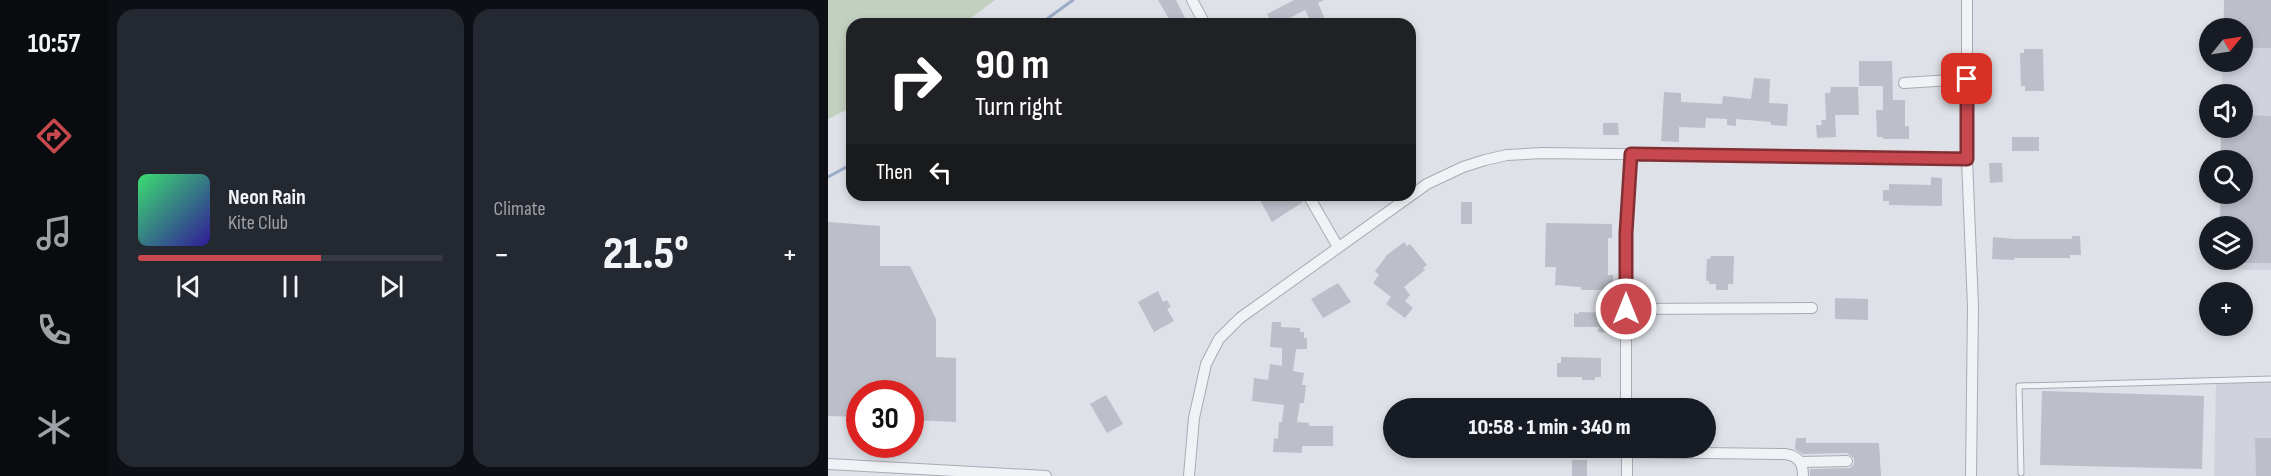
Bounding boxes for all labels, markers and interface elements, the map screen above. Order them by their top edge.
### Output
north arrow [2199,18,2253,72]
map controls [2199,18,2253,336]
text: 10:57 [28,28,80,60]
text: 90 m [975,40,1049,91]
icon: right [876,42,954,120]
pin [1941,53,1992,104]
icon: arrive [1950,62,1983,95]
button: sound [2199,84,2253,138]
text: Turn right [975,91,1062,123]
icon: directions [33,115,75,157]
button: search [2199,150,2253,204]
icon: left [924,156,957,189]
text: Then [876,159,912,186]
text: Neon Rain [228,184,306,211]
text: Climate [494,197,546,221]
text: Kite Club [228,211,288,235]
icon: music [33,212,75,254]
button: layers [2199,216,2253,270]
text: 21.5° [603,227,689,282]
text: − [494,235,510,275]
text: + [782,235,798,275]
icon: previous [172,270,205,303]
icon: pause [274,270,307,303]
icon: next [375,270,408,303]
position arrow [1594,277,1658,341]
button: + [2199,282,2253,336]
icon: phone [33,309,75,351]
speed limit sign: 30 [846,380,924,458]
icon: climate [33,406,75,448]
text: 10:58 · 1 min · 340 m [1468,414,1631,441]

